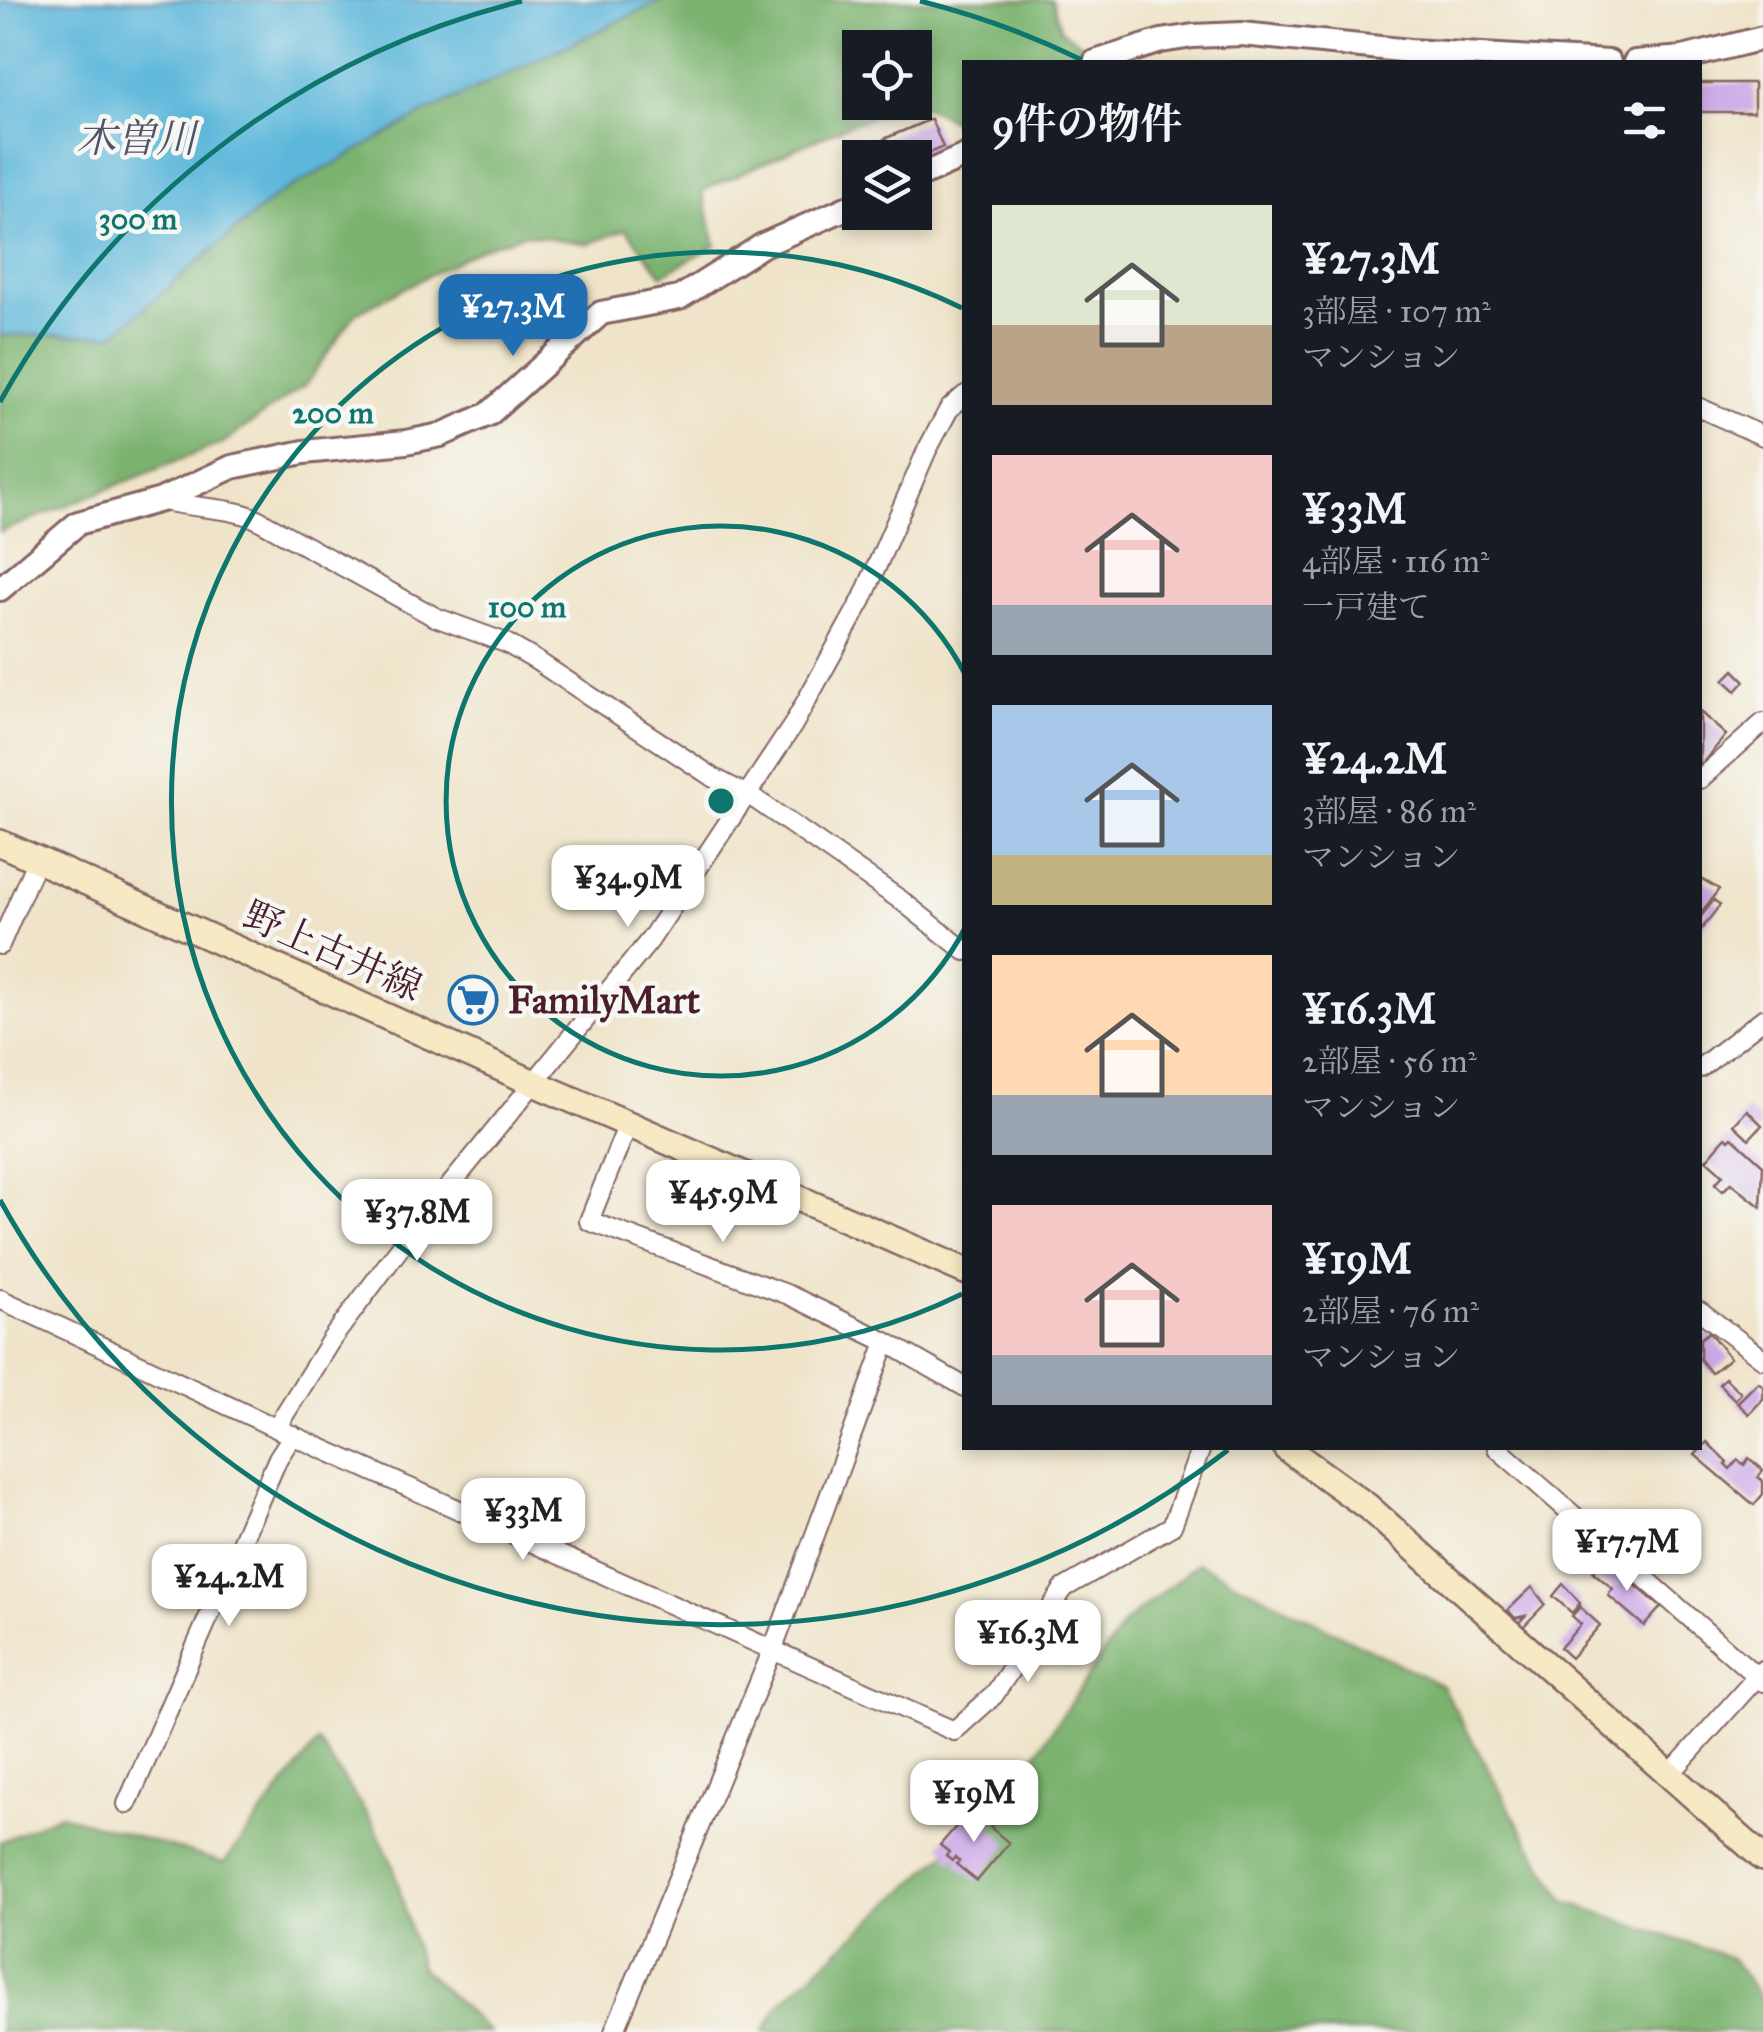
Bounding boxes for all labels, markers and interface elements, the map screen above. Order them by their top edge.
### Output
map controls [842,30,932,230]
button: locate [842,30,932,120]
icon: filters [1617,93,1672,148]
text: 9件の物件 [992,98,1183,150]
water label: 木曽川 [76,114,200,163]
button: layers [842,140,932,230]
text: 300 m [99,201,178,237]
text: ¥27.3M [1302,233,1440,285]
icon: home [1072,245,1192,365]
pin: ¥27.3M [432,274,594,359]
text: ¥27.3M [460,287,566,326]
text: 3部屋 · 107 m² [1302,292,1491,331]
text: マンション [1302,338,1461,377]
text: 200 m [292,395,374,431]
text: ¥33M [1302,483,1406,535]
icon: home [1072,495,1192,615]
text: 4部屋 · 116 m² [1302,542,1489,581]
text: 一戸建て [1302,588,1430,627]
text: 100 m [488,589,567,625]
text: ¥24.2M [1302,733,1447,785]
icon: home [1072,745,1192,865]
centre of rings [703,783,739,819]
text: 3部屋 · 86 m² [1302,792,1476,831]
text: マンション [1302,838,1461,877]
pin: ¥34.9M [547,845,709,930]
text: ¥34.9M [573,858,683,897]
street label: 野上古井線 [237,891,429,1011]
supermarket icon: FamilyMart [447,974,499,1026]
place label: FamilyMart [508,977,700,1023]
text: ¥16.3M [1302,983,1436,1035]
icon: home [1072,995,1192,1115]
text: 2部屋 · 56 m² [1302,1042,1477,1081]
text: マンション [1302,1088,1461,1127]
pin: ¥45.9M [642,1160,804,1245]
text: ¥45.9M [668,1173,778,1212]
pin: ¥37.8M [336,1179,498,1264]
text: ¥37.8M [363,1192,471,1231]
text: ¥19M [1302,1233,1412,1285]
icon: home [1072,1245,1192,1365]
text: 2部屋 · 76 m² [1302,1292,1479,1331]
text: マンション [1302,1338,1461,1377]
pin: ¥33M [464,1478,582,1563]
text: ¥33M [483,1491,563,1530]
pin: ¥17.7M [1546,1509,1708,1594]
text: ¥17.7M [1574,1522,1680,1561]
pin: ¥24.2M [148,1544,310,1629]
text: ¥24.2M [174,1557,284,1596]
pin: ¥16.3M [947,1600,1109,1685]
text: ¥16.3M [977,1613,1079,1652]
pin: ¥19M [915,1760,1033,1845]
text: ¥19M [932,1773,1016,1812]

